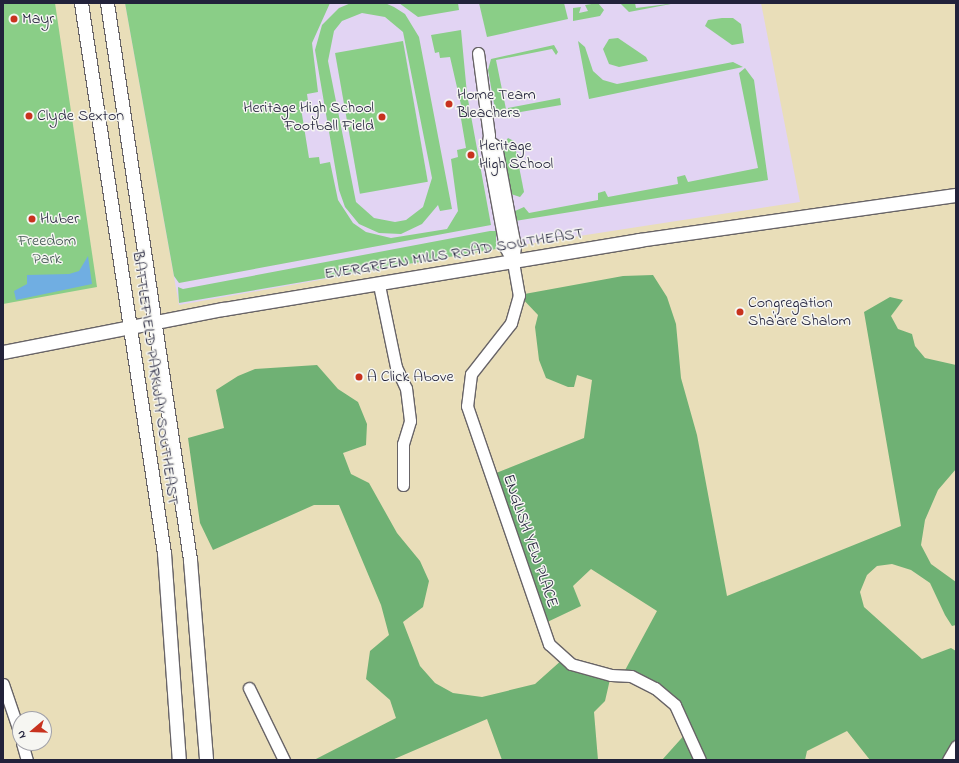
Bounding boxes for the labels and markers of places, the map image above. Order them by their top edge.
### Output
place label: Mayr [22,9,54,29]
marker: Mayr [9,14,19,24]
place label: Home Team Bleachers [457,85,536,123]
place label: Heritage High School Football Field [243,98,374,136]
marker: Home Team Bleachers [444,99,454,109]
place label: Clyde Sexton [37,106,124,126]
marker: Clyde Sexton [24,111,34,121]
marker: Heritage High School Football Field [377,112,387,122]
place label: Heritage High School [479,136,553,174]
marker: Heritage High School [466,150,476,160]
place label: Huber [40,209,79,229]
marker: Huber [27,214,37,224]
place label: Congregation Sha'are Shalom [748,293,851,331]
marker: Congregation Sha'are Shalom [735,307,745,317]
place label: A Click Above [367,367,454,387]
marker: A Click Above [354,372,364,382]

